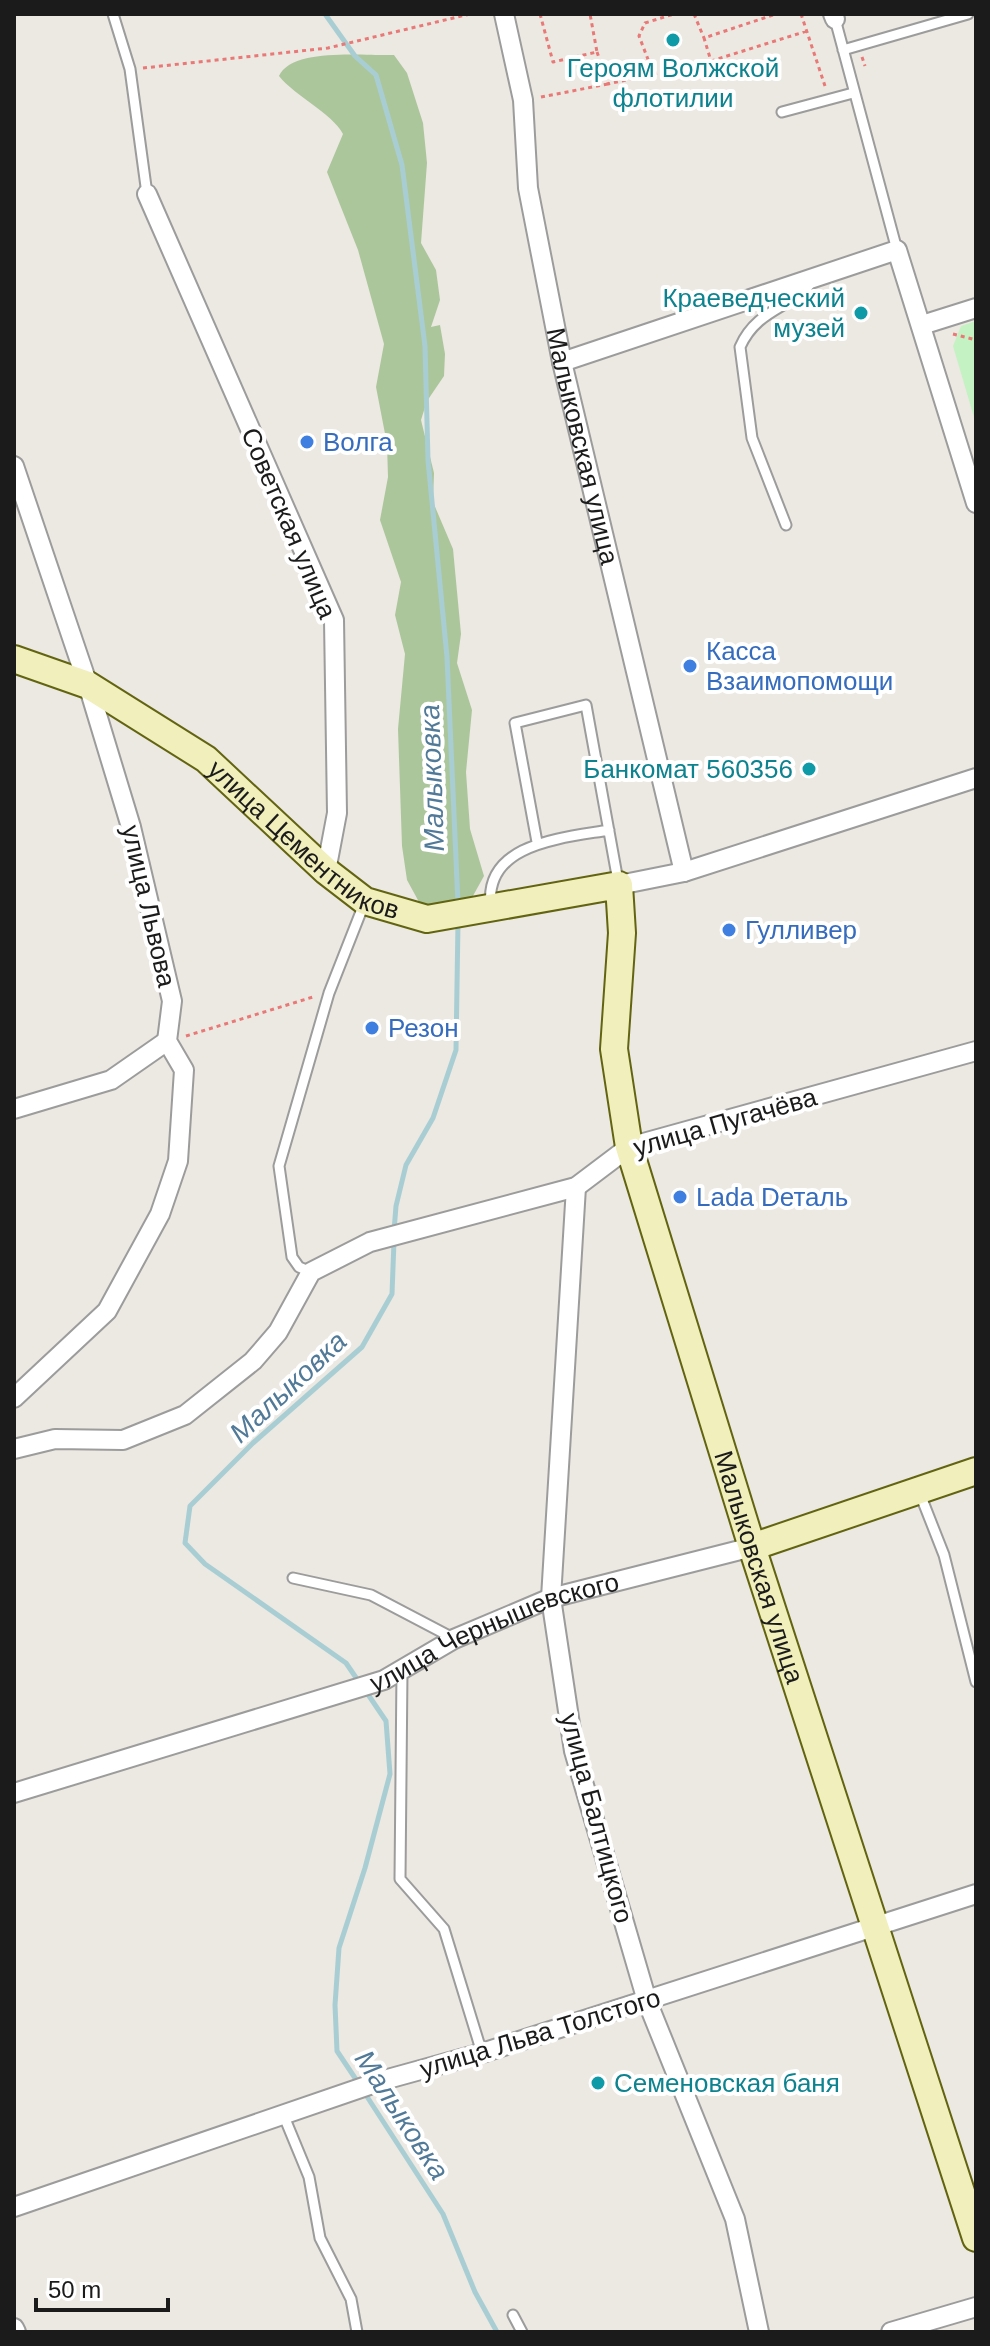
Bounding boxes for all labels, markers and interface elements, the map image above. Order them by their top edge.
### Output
marker: Героям Волжской флотилии [664,31,682,49]
place label: Героям Волжской флотилии [567,53,779,113]
place label: Краеведческий музей [662,283,845,343]
marker: Краеведческий музей [852,304,870,322]
street label: Малыковская улица [541,325,625,568]
street label: Советская улица [235,423,343,623]
place label: Волга [323,427,393,457]
marker: Волга [298,433,316,451]
place label: Касса Взаимопомощи [706,636,893,696]
marker: Касса Взаимопомощи [681,657,699,675]
water label: Малыковка [414,704,450,852]
street label: улица Цементников [202,754,403,925]
place label: Банкомат 560356 [583,754,793,784]
marker: Банкомат 560356 [800,760,818,778]
street label: улица Львова [116,822,182,990]
place label: Гулливер [745,915,857,945]
marker: Гулливер [720,921,738,939]
place label: Резон [388,1013,459,1043]
marker: Резон [363,1019,381,1037]
street label: улица Пугачёва [630,1081,821,1162]
place label: Lada Dеталь [696,1182,848,1212]
marker: Lada Dеталь [671,1188,689,1206]
water label: Малыковка [223,1325,353,1449]
street label: Малыковская улица [708,1447,810,1688]
street label: улица Чернышевского [367,1566,622,1698]
street label: улица Балтицкого [555,1710,639,1926]
street label: улица Льва Толстого [416,1982,664,2084]
water label: Малыковка [349,2045,455,2185]
place label: Семеновская баня [614,2068,840,2098]
marker: Семеновская баня [589,2074,607,2092]
scale bar [36,2262,168,2312]
text: 50 m [48,2276,101,2303]

